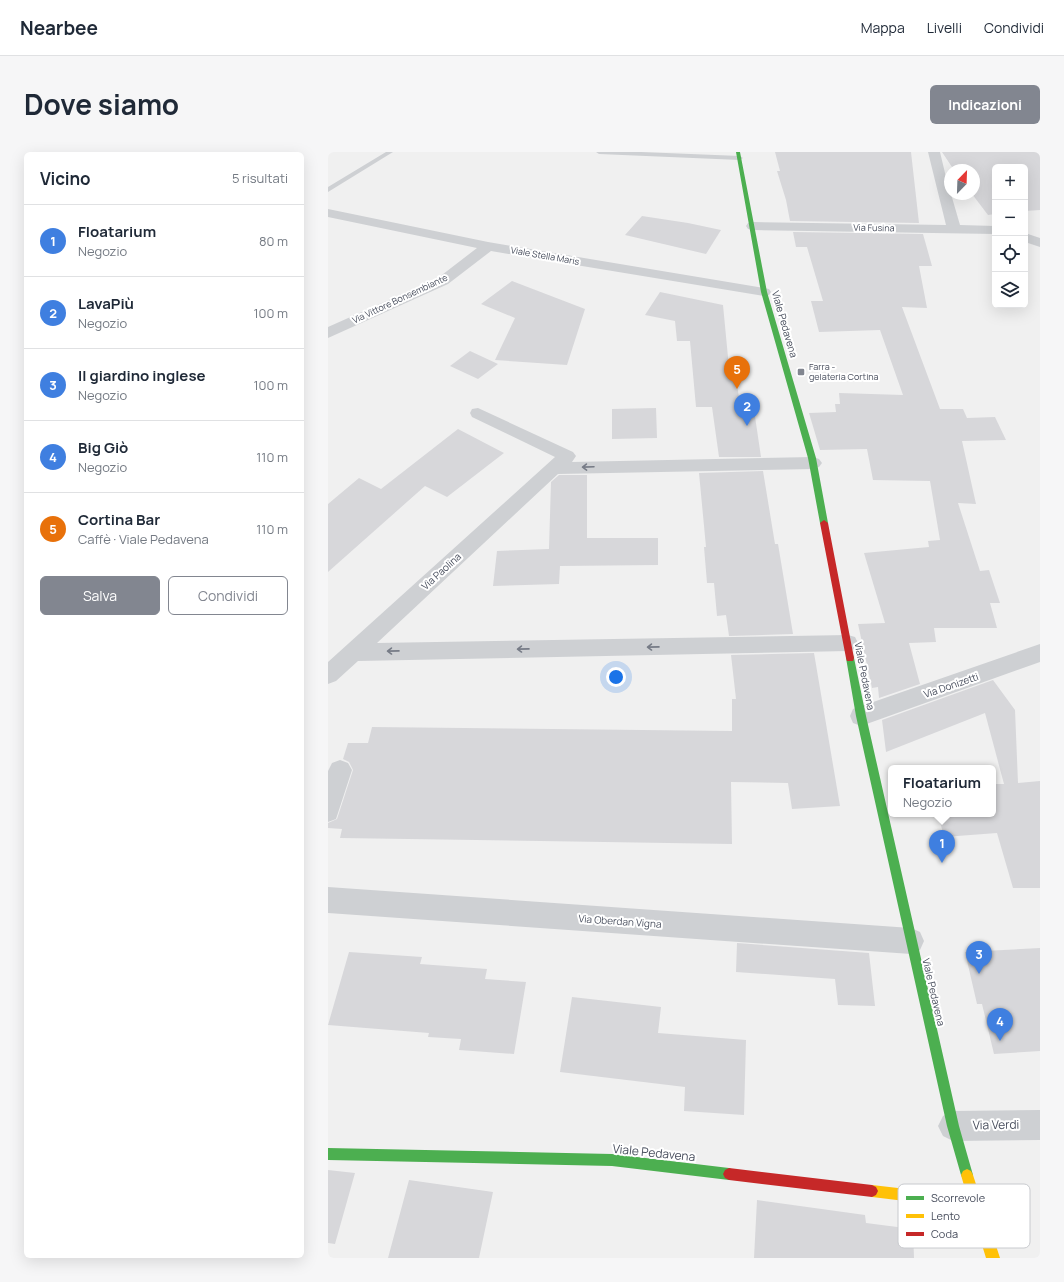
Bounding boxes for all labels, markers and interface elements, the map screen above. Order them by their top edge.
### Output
text: Nearbee [20,15,98,41]
text: Mappa [861,18,905,37]
text: Livelli [927,18,962,37]
text: Condividi [984,18,1044,37]
text: Dove siamo [24,85,179,123]
button: Indicazioni [930,85,1040,124]
north arrow [944,164,980,200]
map controls [992,164,1028,308]
button: + [992,164,1028,200]
text: Vicino [40,167,91,190]
text: 5 risultati [232,169,288,187]
button: − [992,200,1028,236]
text: Floatarium [78,221,156,242]
street label: Via Fusina [853,221,895,234]
text: 1 [50,232,56,250]
text: 80 m [259,232,288,250]
button: locate [992,236,1028,272]
text: Negozio [78,242,127,260]
street label: Viale Stella Maris [510,243,581,268]
street label: Via Vittore Bonsembiante [350,271,450,326]
button: layers [992,272,1028,308]
street label: Viale Pedavena [769,289,801,359]
text: LavaPiù [78,293,134,314]
text: 2 [49,304,57,322]
text: 100 m [253,304,288,322]
text: Negozio [78,314,127,332]
pin: 5 [724,356,750,389]
place label: Farra - gelateria Cortina [809,360,879,383]
text: Il giardino inglese [78,365,206,386]
marker: Farra - gelateria Cortina [796,367,806,377]
text: 3 [49,376,57,394]
text: 100 m [253,376,288,394]
text: Negozio [78,386,127,404]
pin: 2 [734,393,760,426]
text: Big Giò [78,437,128,458]
text: 4 [49,448,57,466]
text: 110 m [256,448,288,466]
text: Negozio [78,458,127,476]
one-way arrow [582,463,595,471]
text: Cortina Bar [78,509,160,530]
text: 5 [49,520,57,538]
text: 110 m [256,520,288,538]
text: Caffè · Viale Pedavena [78,530,209,548]
street label: Via Paolina [418,549,464,593]
button: Salva [40,576,160,615]
button: Condividi [168,576,288,615]
street label: Viale Pedavena [852,641,878,711]
one-way arrow [647,643,660,651]
one-way arrow [517,645,530,653]
one-way arrow [387,647,400,655]
your location [606,667,626,687]
street label: Via Donizetti [922,669,980,701]
popup [888,765,996,817]
text: Floatarium [903,772,981,793]
text: Negozio [903,793,952,811]
pin: 1 [929,830,955,863]
street label: Via Oberdan Vigna [578,911,662,931]
pin: 3 [966,941,992,974]
street label: Viale Pedavena [919,957,949,1027]
pin: 4 [987,1008,1013,1041]
street label: Via Verdi [973,1116,1019,1133]
street label: Viale Pedavena [612,1140,696,1165]
legend [898,1184,1030,1248]
text: Scorrevole [931,1190,986,1205]
text: Lento [931,1208,961,1223]
text: Coda [931,1226,958,1241]

